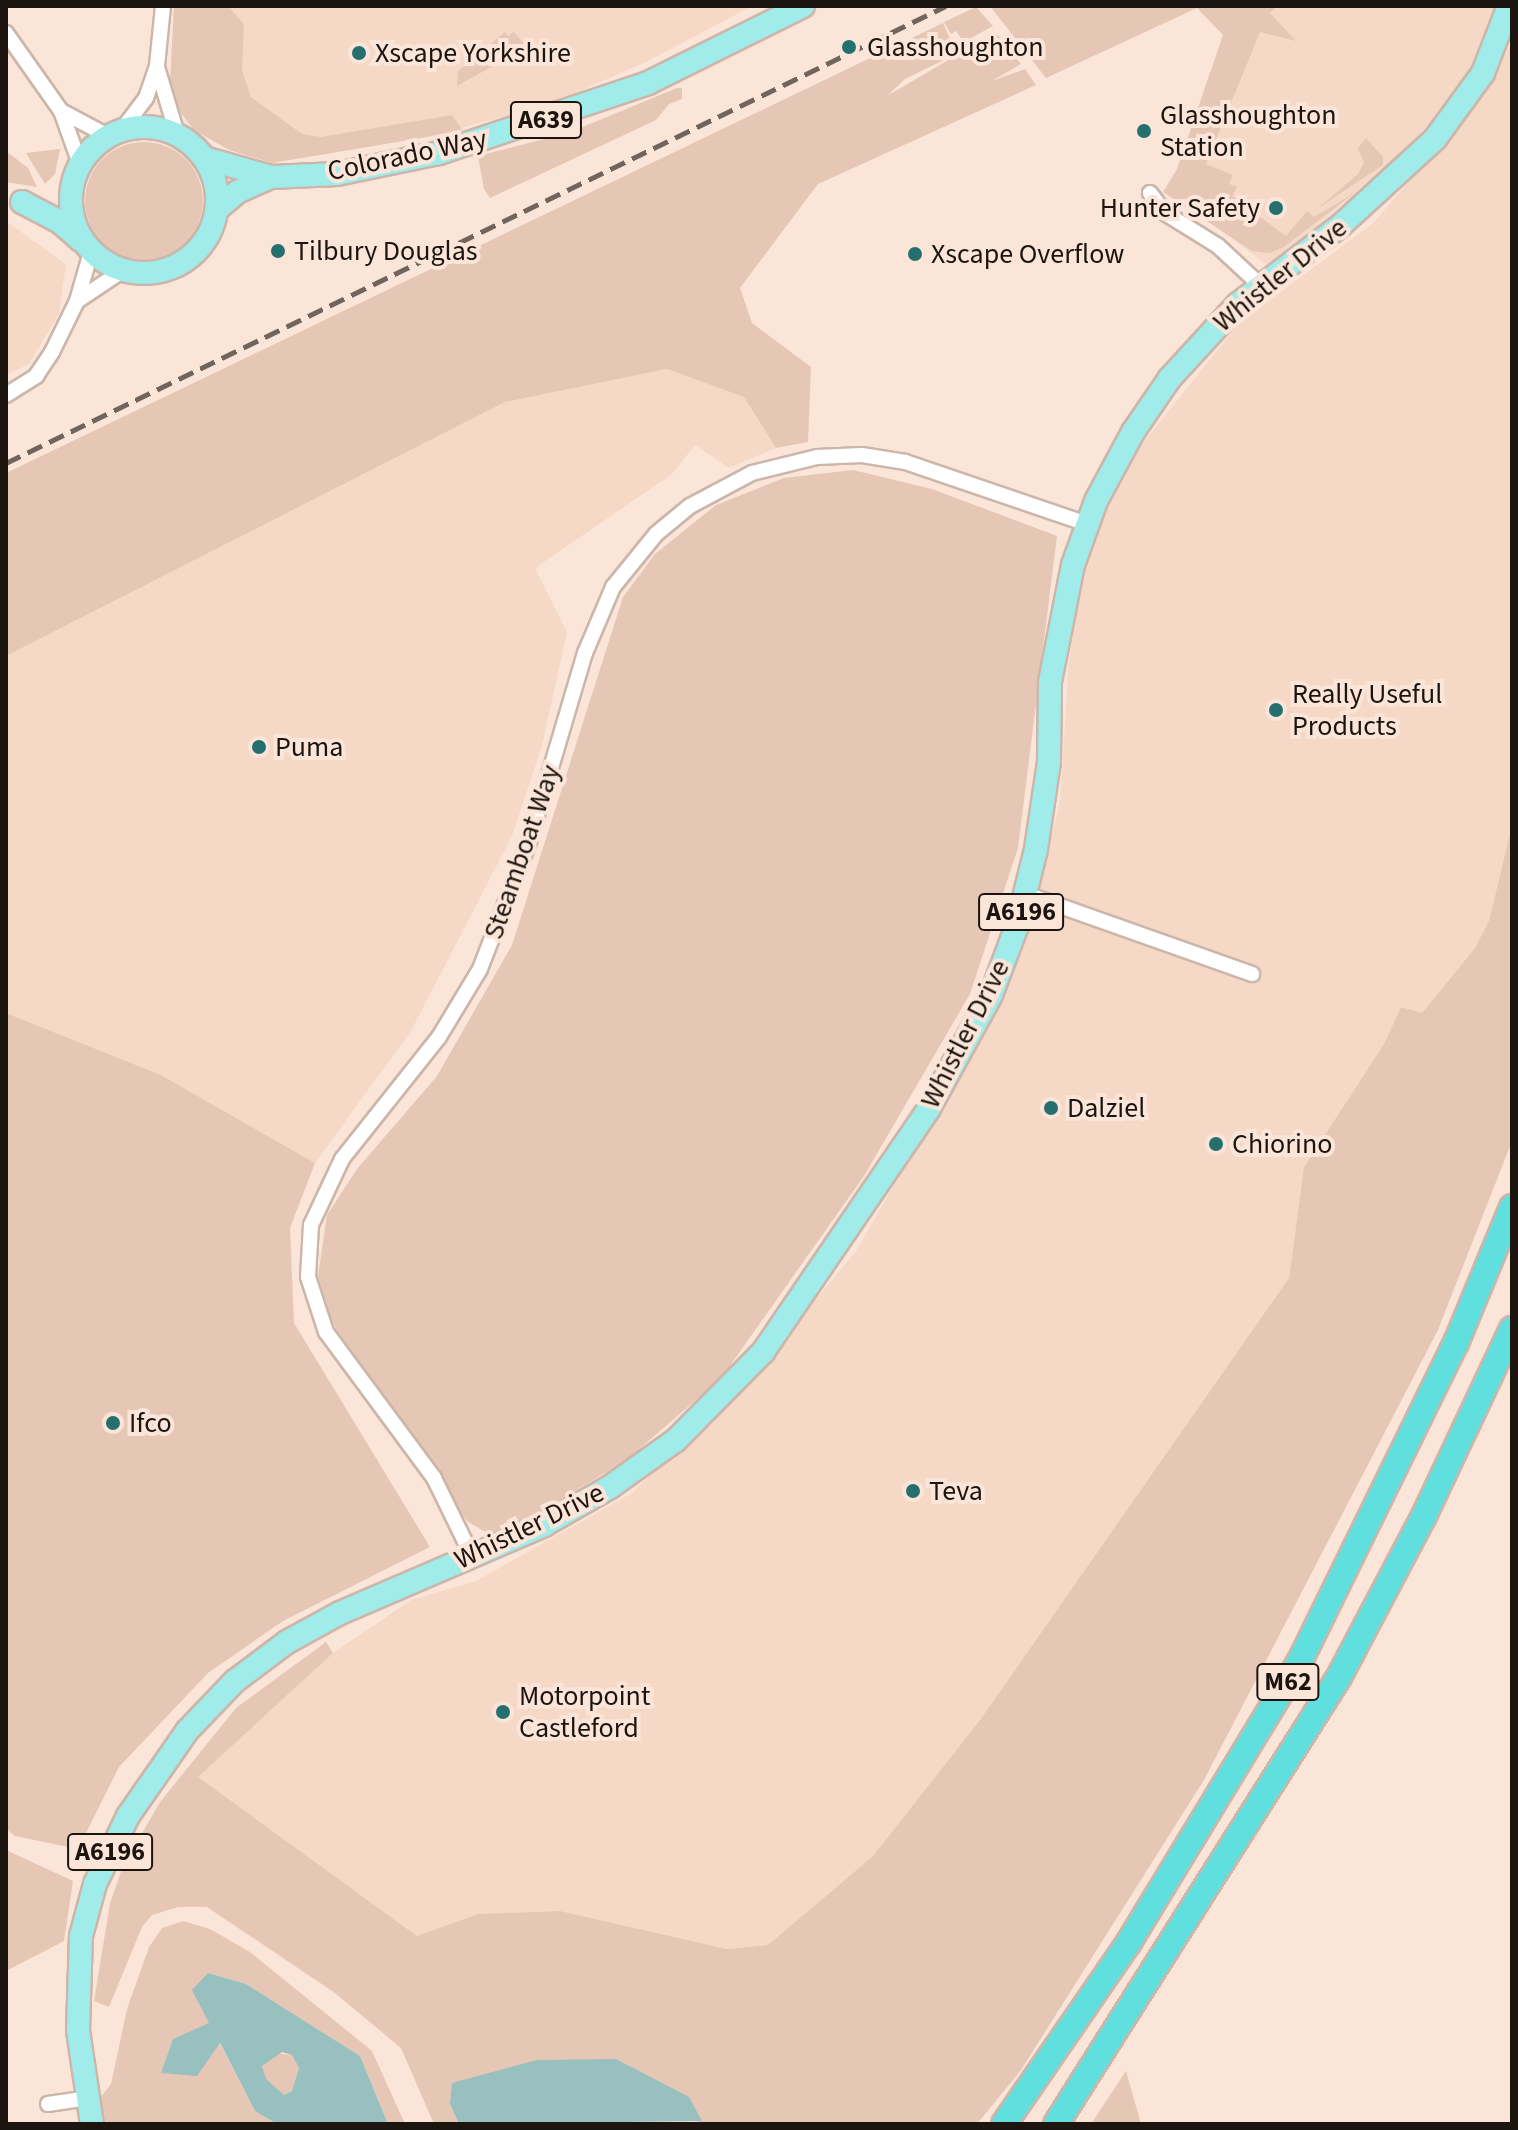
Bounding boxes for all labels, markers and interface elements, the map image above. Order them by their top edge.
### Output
place label: Glasshoughton [867,30,1044,64]
place label: Xscape Yorkshire [375,36,571,70]
marker: Glasshoughton [838,36,860,58]
marker: Xscape Yorkshire [350,44,368,62]
road number: A639 [508,98,584,142]
place label: Glasshoughton Station [1160,98,1337,164]
street label: Colorado Way [324,122,490,188]
marker: Glasshoughton Station [1135,122,1153,140]
place label: Hunter Safety [1100,191,1260,225]
marker: Hunter Safety [1267,199,1285,217]
street label: Whistler Drive [1207,211,1353,339]
place label: Tilbury Douglas [294,234,478,268]
place label: Xscape Overflow [931,237,1124,271]
marker: Tilbury Douglas [269,242,287,260]
marker: Xscape Overflow [906,245,924,263]
place label: Really Useful Products [1292,677,1442,743]
marker: Really Useful Products [1267,701,1285,719]
place label: Puma [275,730,343,764]
marker: Puma [250,738,268,756]
street label: Steamboat Way [476,760,568,944]
road number: A6196 [977,890,1065,934]
street label: Whistler Drive [913,954,1017,1114]
place label: Dalziel [1067,1091,1145,1125]
marker: Dalziel [1042,1099,1060,1117]
place label: Chiorino [1232,1127,1332,1161]
marker: Chiorino [1207,1135,1225,1153]
place label: Ifco [129,1406,172,1440]
marker: Ifco [104,1414,122,1432]
place label: Teva [929,1474,983,1508]
street label: Whistler Drive [449,1475,609,1577]
marker: Teva [904,1482,922,1500]
road number: M62 [1256,1660,1320,1704]
place label: Motorpoint Castleford [519,1679,650,1745]
marker: Motorpoint Castleford [494,1703,512,1721]
road number: A6196 [66,1830,154,1874]

